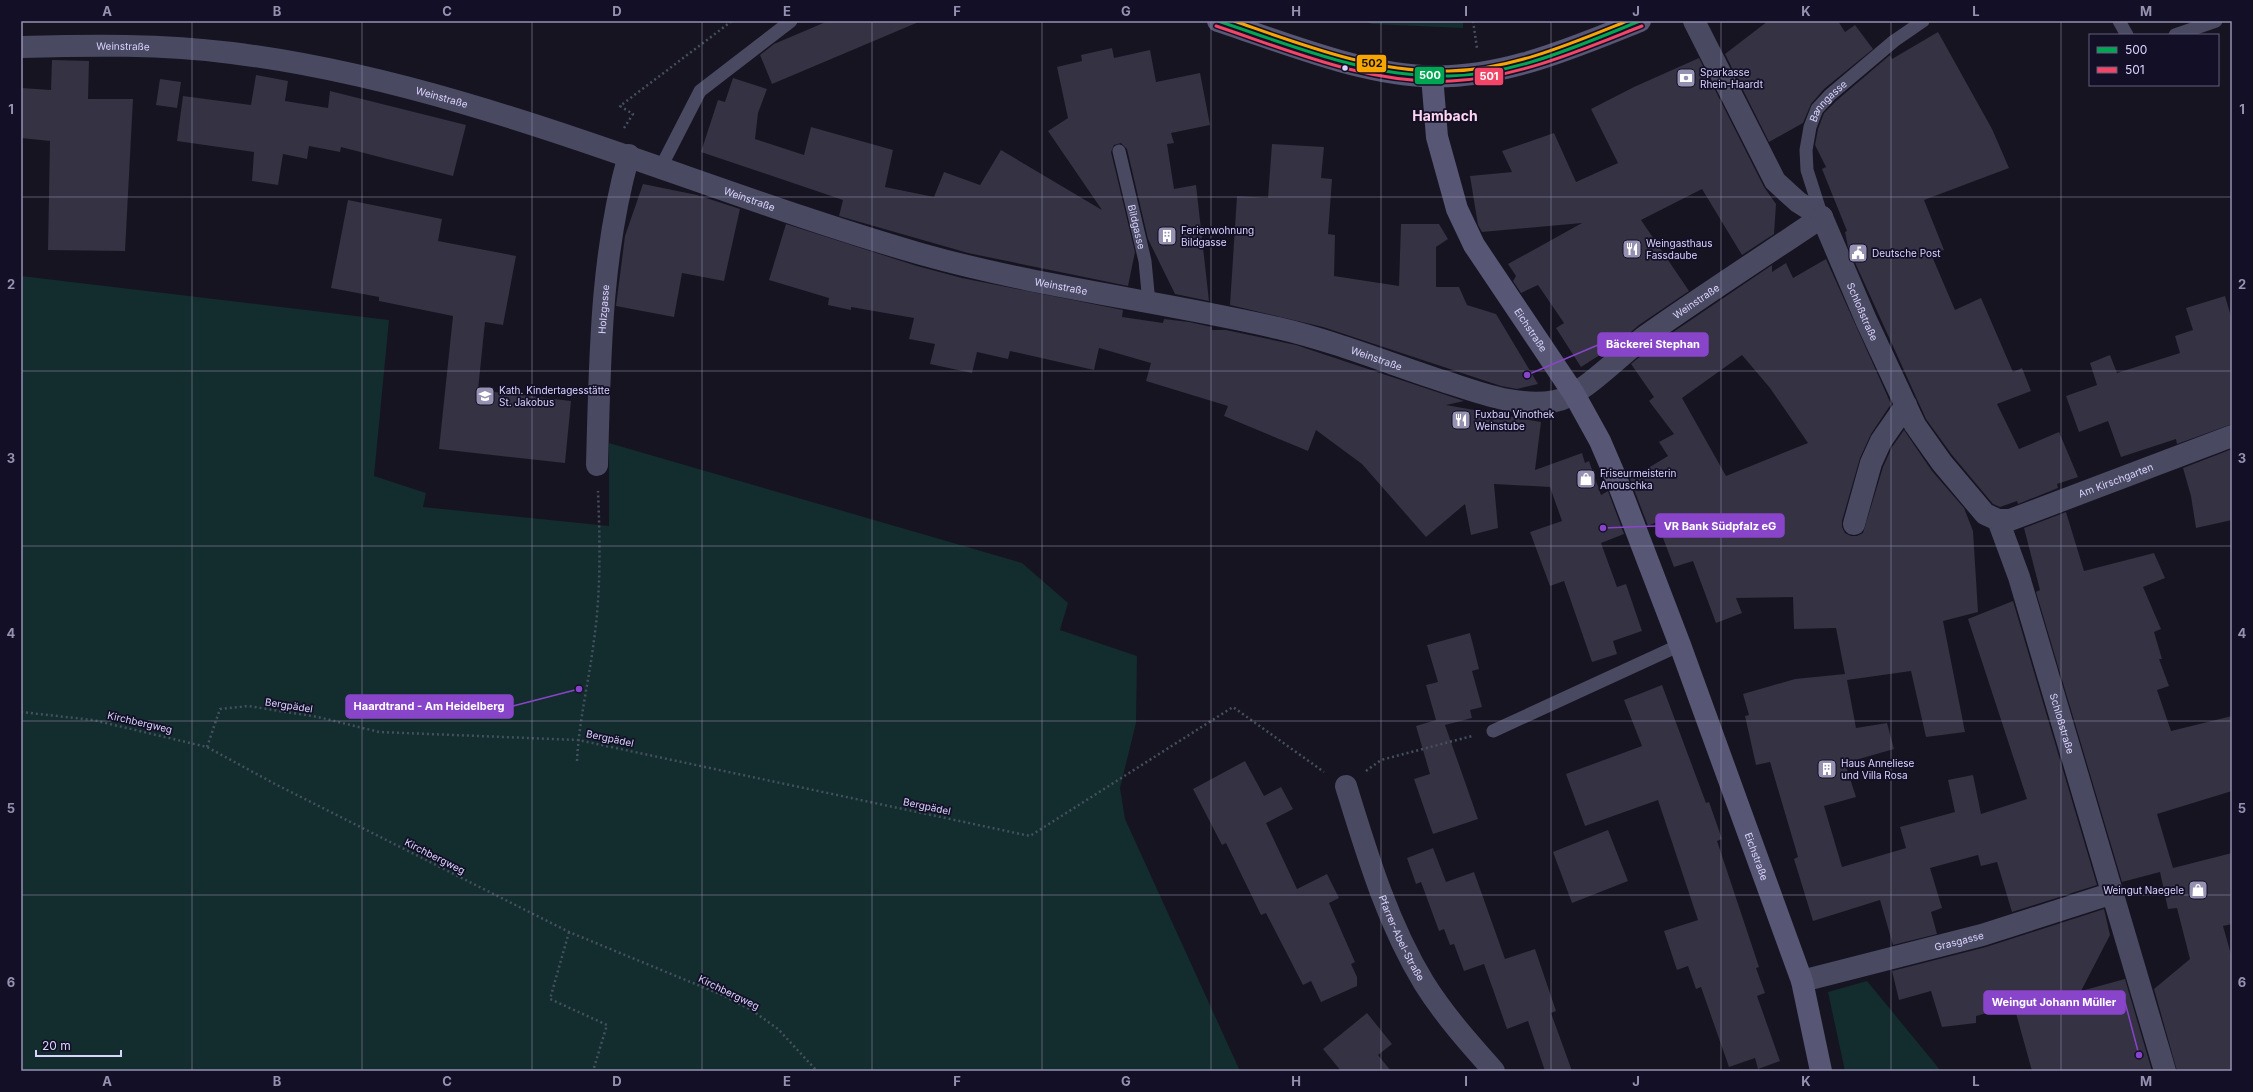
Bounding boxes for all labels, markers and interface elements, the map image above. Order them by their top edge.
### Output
text: A [102,3,112,19]
text: B [273,3,282,19]
text: C [442,3,452,19]
text: D [612,3,622,19]
text: E [783,3,791,19]
text: F [953,3,961,19]
text: G [1121,3,1131,19]
text: H [1291,3,1301,19]
text: I [1464,3,1468,19]
text: J [1632,3,1640,19]
text: K [1801,3,1811,19]
text: L [1972,3,1980,19]
text: M [2140,3,2152,19]
legend [2089,34,2219,86]
street label: Weinstraße [96,40,150,53]
text: 500 [2125,42,2147,57]
line badge: 502 [1356,54,1387,73]
text: 502 [1361,56,1383,70]
text: 501 [2125,62,2145,77]
unlabelled marker [1340,63,1350,73]
line badge: 500 [1414,66,1445,85]
place label: Sparkasse Rhein-Haardt [1700,66,1764,90]
line badge: 501 [1474,67,1504,86]
bank icon: Sparkasse Rhein-Haardt [1675,67,1697,89]
text: 500 [1419,68,1441,82]
text: 501 [1479,69,1499,83]
street label: Banngasse [1807,77,1849,123]
street label: Weinstraße [415,84,470,110]
text: 1 [8,101,14,117]
text: 1 [2239,101,2245,117]
district label: Hambach [1412,107,1478,124]
street label: Weinstraße [722,184,777,213]
street label: Bildgasse [1126,203,1148,251]
place label: Ferienwohnung Bildgasse [1181,224,1254,248]
building icon: Ferienwohnung Bildgasse [1156,225,1178,247]
place label: Weingasthaus Fassdaube [1646,237,1713,261]
restaurant icon: Weingasthaus Fassdaube [1621,238,1643,260]
public building icon: Deutsche Post [1847,242,1869,264]
place label: Deutsche Post [1872,247,1941,259]
street label: Weinstraße [1034,275,1089,297]
text: 2 [7,276,15,292]
text: 2 [2238,276,2246,292]
street label: Weinstraße [1671,281,1722,321]
street label: Schloßstraße [1845,281,1881,343]
street label: Holzgasse [596,284,611,334]
street label: Eichstraße [1512,306,1550,354]
callout: Bäckerei Stephan [1598,333,1708,356]
text: Bäckerei Stephan [1606,337,1700,351]
street label: Weinstraße [1349,344,1404,373]
place label: Kath. Kindertagesstätte St. Jakobus [499,384,610,408]
school or university icon: Kath. Kindertagesstätte St. Jakobus [474,385,496,407]
place label: Fuxbau Vinothek Weinstube [1475,408,1555,432]
restaurant icon: Fuxbau Vinothek Weinstube [1450,409,1472,431]
text: 3 [7,450,15,466]
text: 3 [2238,450,2246,466]
street label: Am Kirschgarten [2077,460,2155,500]
place label: Friseurmeisterin Anouschka [1600,467,1677,491]
shop icon: Friseurmeisterin Anouschka [1575,468,1597,490]
callout: VR Bank Südpfalz eG [1656,514,1784,537]
text: VR Bank Südpfalz eG [1664,519,1776,533]
text: 4 [7,625,16,641]
text: 4 [2238,625,2247,641]
street label: Schloßstraße [2048,692,2077,755]
street label: Bergpädel [264,695,314,715]
callout: Haardtrand - Am Heidelberg [346,695,513,718]
text: Haardtrand - Am Heidelberg [354,699,504,713]
street label: Kirchbergweg [106,709,174,735]
street label: Bergpädel [585,727,635,749]
place label: Haus Anneliese und Villa Rosa [1841,757,1915,781]
building icon: Haus Anneliese und Villa Rosa [1816,758,1838,780]
street label: Bergpädel [902,795,952,817]
text: 5 [7,800,15,816]
text: 5 [2238,800,2246,816]
street label: Eichstraße [1743,831,1771,882]
street label: Kirchbergweg [403,836,467,876]
shop icon: Weingut Naegele [2187,879,2209,901]
place label: Weingut Naegele [2103,884,2184,896]
street label: Pfarrer-Abel-Straße [1377,893,1427,983]
street label: Grasgasse [1933,929,1985,953]
street label: Kirchbergweg [697,972,761,1012]
text: 6 [7,974,15,990]
text: 6 [2238,974,2246,990]
callout: Weingut Johann Müller [1984,991,2125,1014]
text: Weingut Johann Müller [1992,995,2117,1009]
scale bar [36,1032,121,1058]
text: 20 m [42,1038,71,1053]
text: A [102,1073,112,1089]
text: B [273,1073,282,1089]
text: C [442,1073,452,1089]
text: D [612,1073,622,1089]
text: E [783,1073,791,1089]
text: F [953,1073,961,1089]
text: G [1121,1073,1131,1089]
text: H [1291,1073,1301,1089]
text: I [1464,1073,1468,1089]
text: J [1632,1073,1640,1089]
text: K [1801,1073,1811,1089]
text: L [1972,1073,1980,1089]
text: M [2140,1073,2152,1089]

